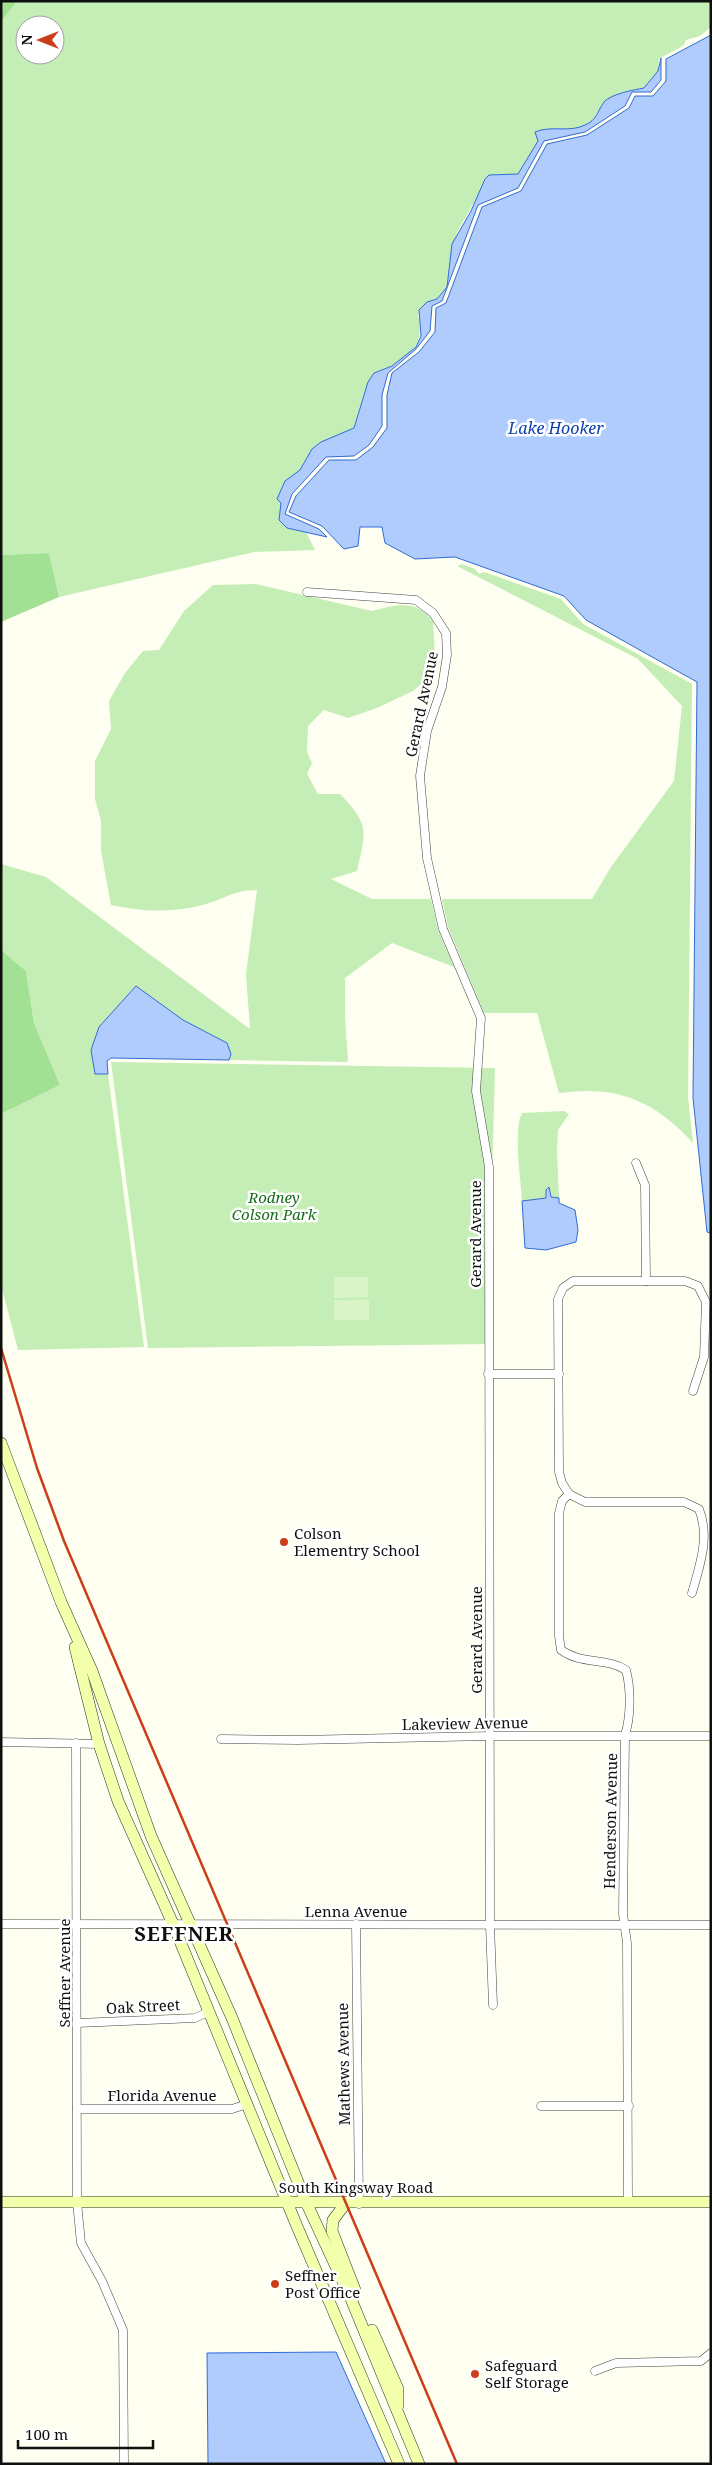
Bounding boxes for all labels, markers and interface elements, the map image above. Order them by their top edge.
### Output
north arrow [15,15,65,65]
text: N [17,34,36,46]
water label: Lake Hooker [507,417,604,439]
street label: Gerard Avenue [400,649,442,759]
street label: Gerard Avenue [465,1180,485,1288]
park label: Rodney Colson Park [232,1187,317,1224]
place label: Colson Elementry School [294,1523,420,1560]
marker: Colson Elementry School [278,1536,290,1548]
street label: Gerard Avenue [466,1586,486,1694]
street label: Lakeview Avenue [402,1712,528,1734]
street label: Henderson Avenue [599,1753,621,1889]
street label: Lenna Avenue [305,1901,407,1921]
street label: Seffner Avenue [54,1918,74,2028]
district label: SEFFNER [134,1920,234,1947]
street label: Oak Street [105,1994,181,2018]
street label: Mathews Avenue [332,2003,354,2125]
street label: Florida Avenue [107,2085,217,2105]
street label: South Kingsway Road [279,2177,433,2197]
place label: Seffner Post Office [285,2265,360,2302]
marker: Seffner Post Office [269,2278,281,2290]
place label: Safeguard Self Storage [485,2355,569,2392]
marker: Safeguard Self Storage [469,2368,481,2380]
scale bar [18,2418,152,2450]
text: 100 m [25,2424,68,2444]

